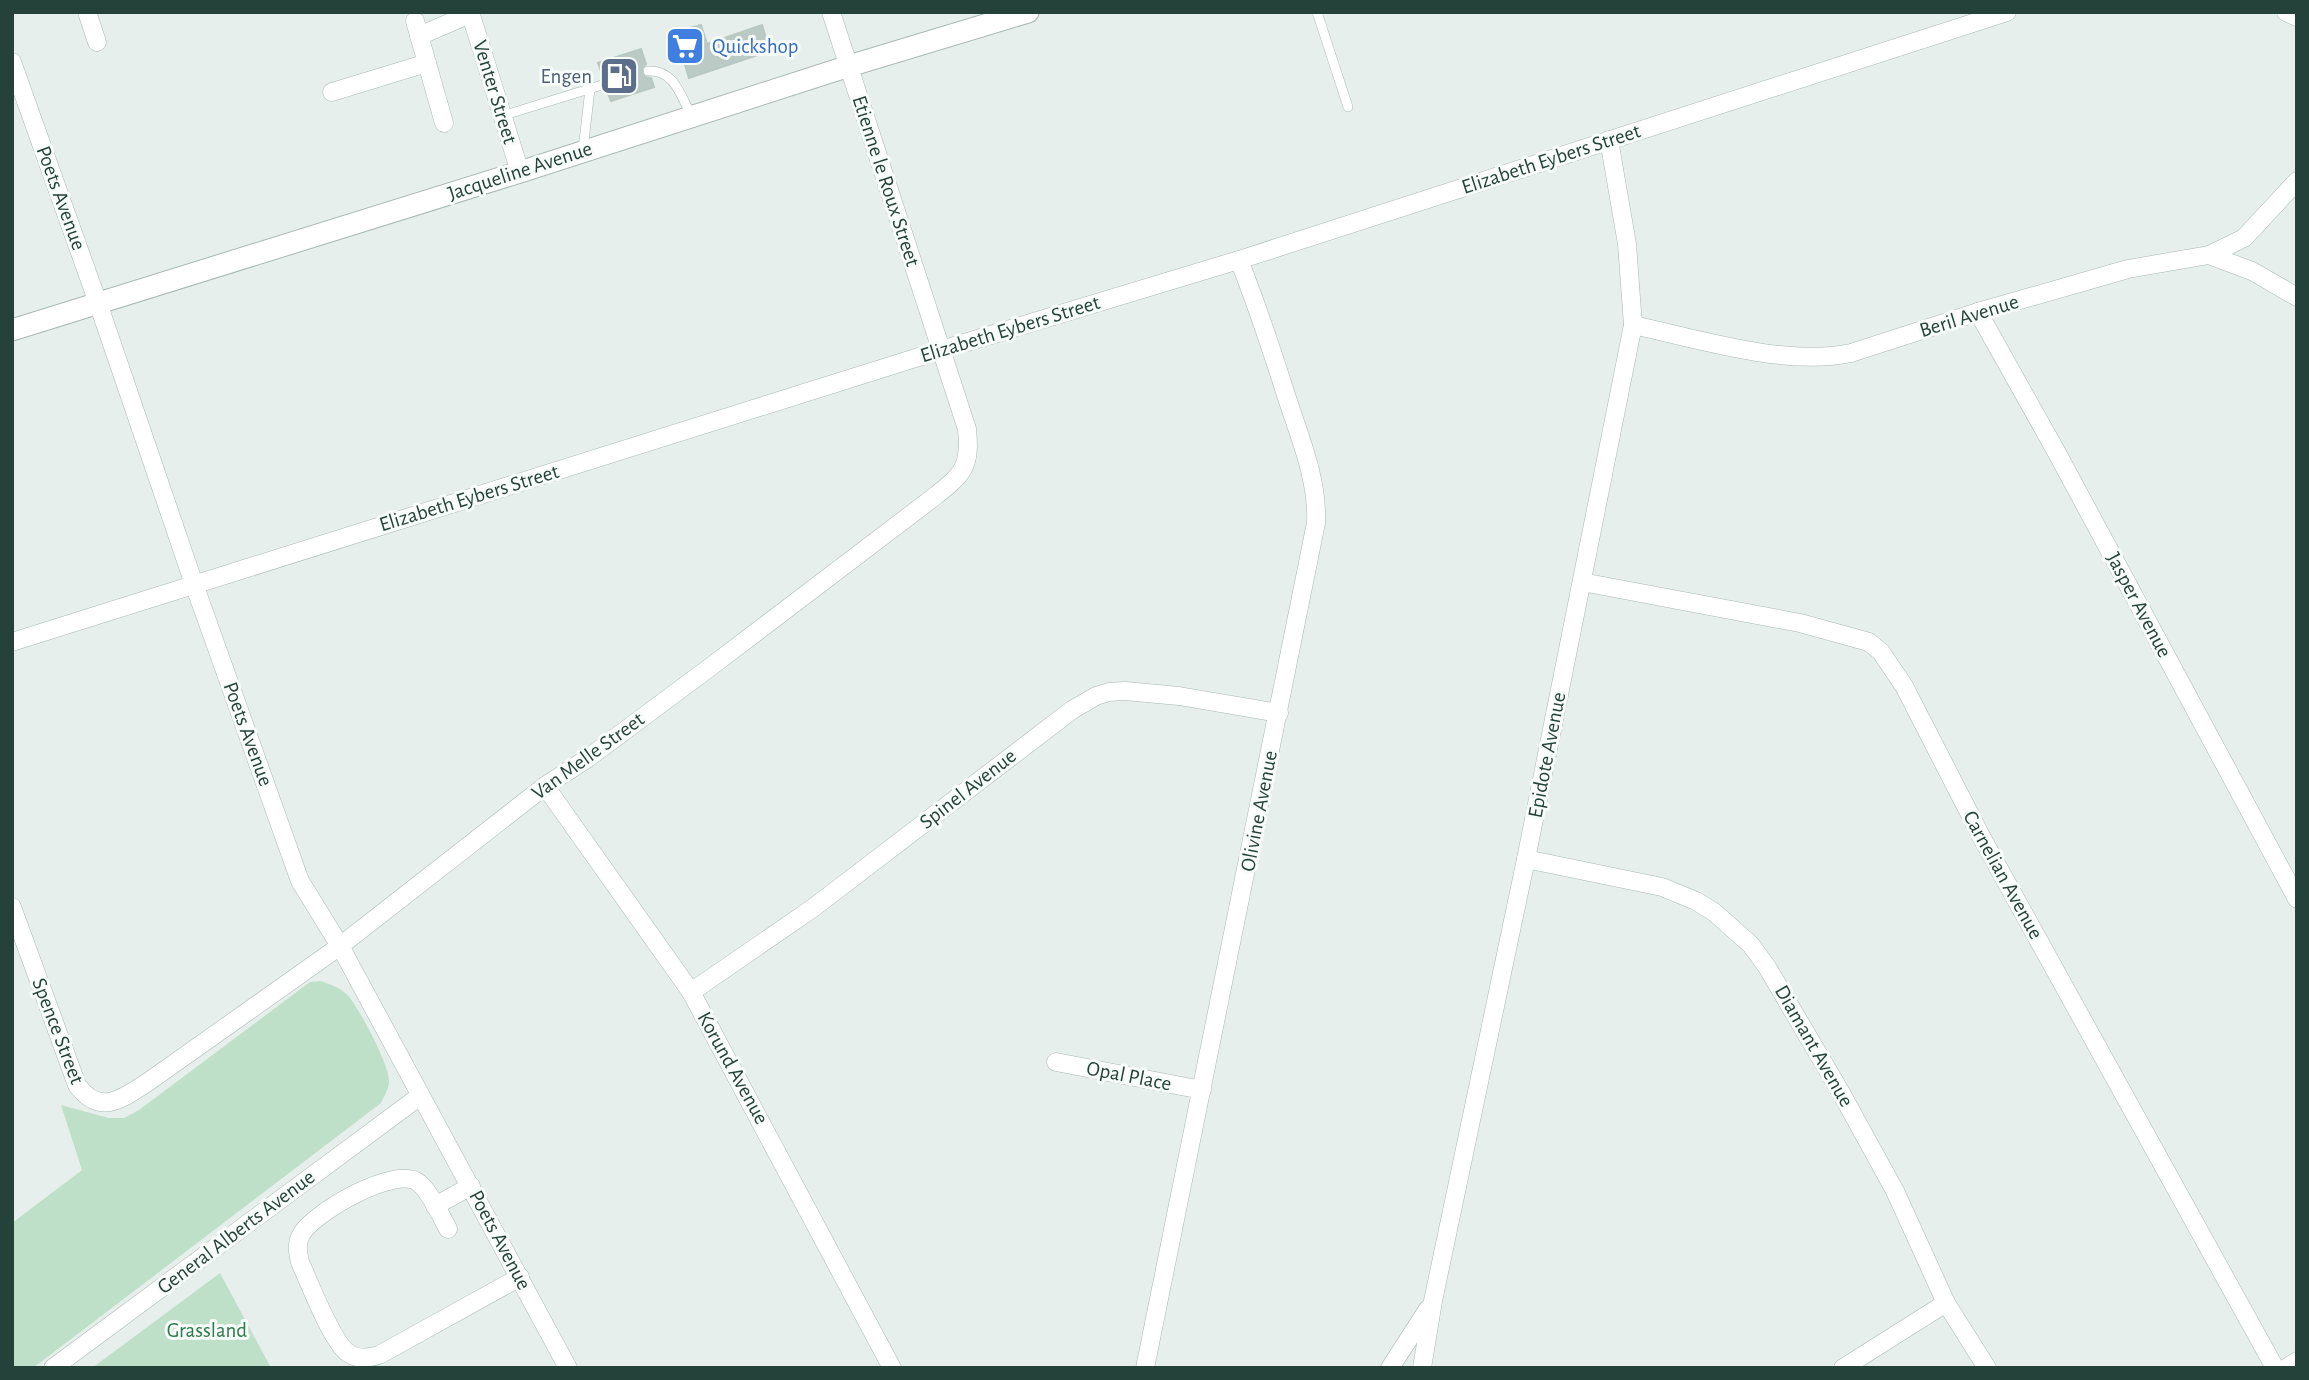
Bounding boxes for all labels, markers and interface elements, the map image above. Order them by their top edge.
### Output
supermarket icon: Quickshop [664,25,706,67]
place label: Quickshop [712,36,799,57]
street label: Venter Street [469,38,521,147]
fuel station icon: Engen [598,55,640,97]
place label: Engen [541,66,592,87]
street label: Etienne le Roux Street [849,93,924,269]
street label: Elizabeth Eybers Street [1459,120,1643,198]
street label: Jacqueline Avenue [445,138,595,204]
street label: Poets Avenue [32,143,90,253]
street label: Beril Avenue [1917,291,2021,341]
street label: Elizabeth Eybers Street [918,292,1103,366]
street label: Elizabeth Eybers Street [377,461,562,535]
street label: Jasper Avenue [2103,549,2175,661]
street label: Poets Avenue [219,679,277,789]
street label: Epidote Avenue [1524,690,1570,820]
street label: Van Melle Street [528,708,648,804]
street label: Spinel Avenue [916,745,1020,833]
street label: Olivine Avenue [1237,749,1281,873]
street label: Carnelian Avenue [1959,807,2047,943]
street label: Spence Street [28,975,88,1087]
street label: Diamant Avenue [1771,982,1857,1110]
street label: Korund Avenue [694,1008,772,1128]
street label: Opal Place [1085,1057,1173,1095]
street label: General Alberts Avenue [153,1166,319,1298]
street label: Poets Avenue [465,1187,535,1293]
park label: Grassland [167,1320,247,1341]

